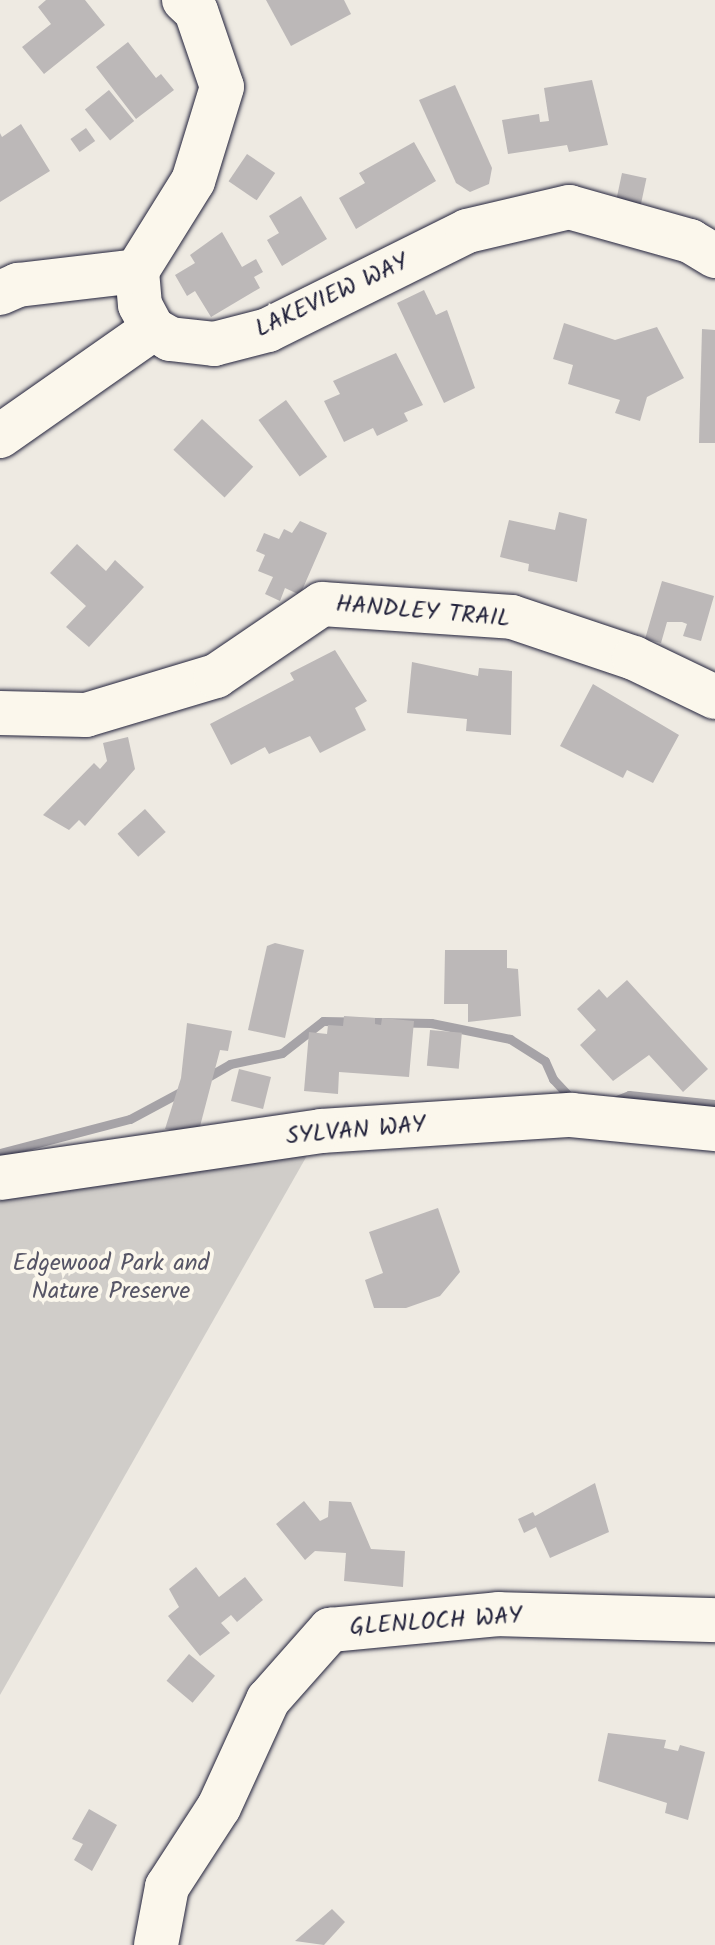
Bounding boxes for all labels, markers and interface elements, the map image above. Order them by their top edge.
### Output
street label: LAKEVIEW WAY [251,248,413,344]
street label: HANDLEY TRAIL [335,590,511,634]
street label: SYLVAN WAY [285,1111,427,1151]
park label: Edgewood Park and Nature Preserve [13,1250,209,1306]
street label: GLENLOCH WAY [349,1602,523,1642]

